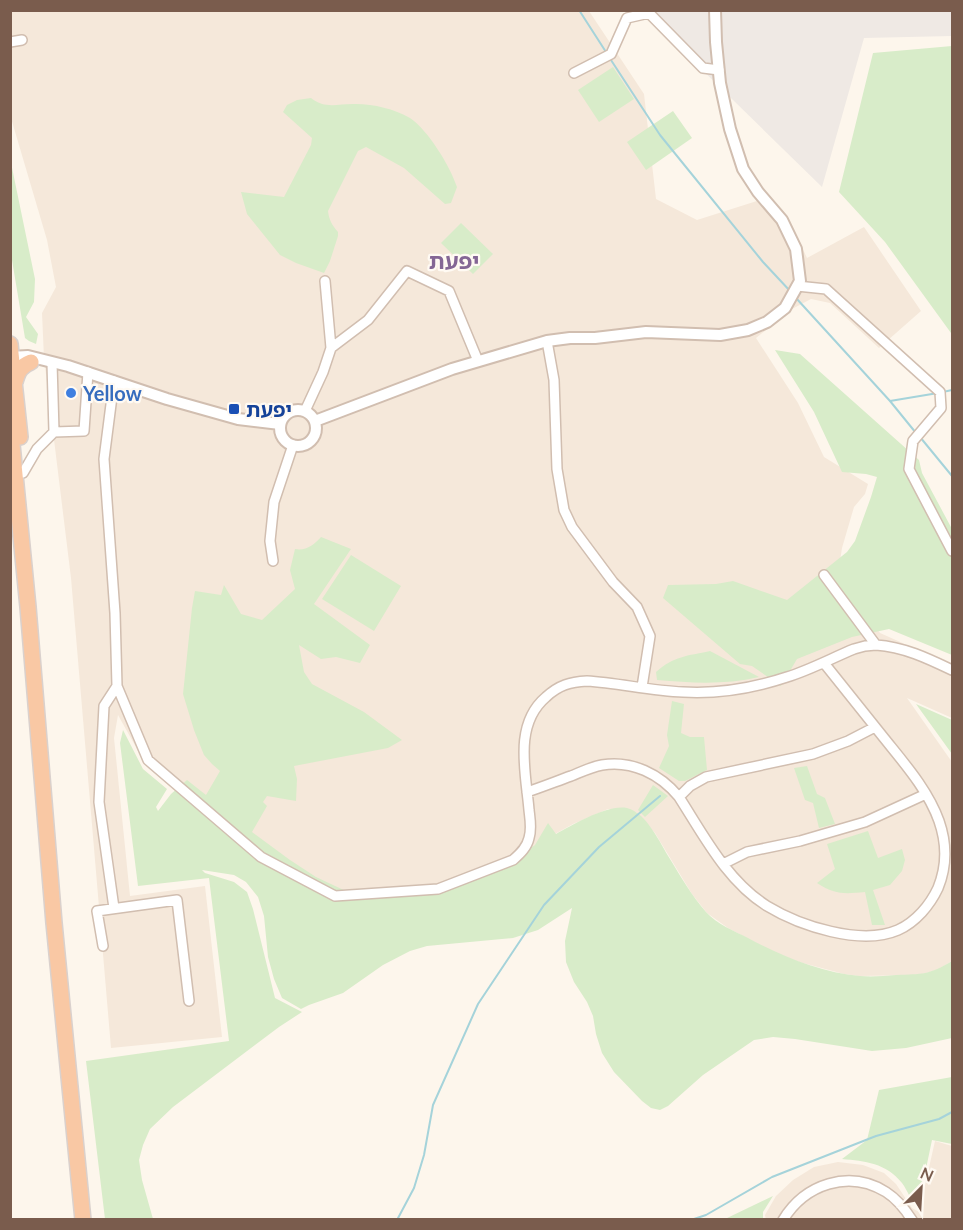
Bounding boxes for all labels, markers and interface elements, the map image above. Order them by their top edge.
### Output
district label: יפעת [429,247,479,274]
place label: Yellow [82,381,142,405]
marker: Yellow [64,386,78,400]
place label: יפעת [246,397,292,421]
marker: יפעת [227,402,241,416]
north arrow [891,1158,951,1218]
text: N [918,1163,937,1185]

